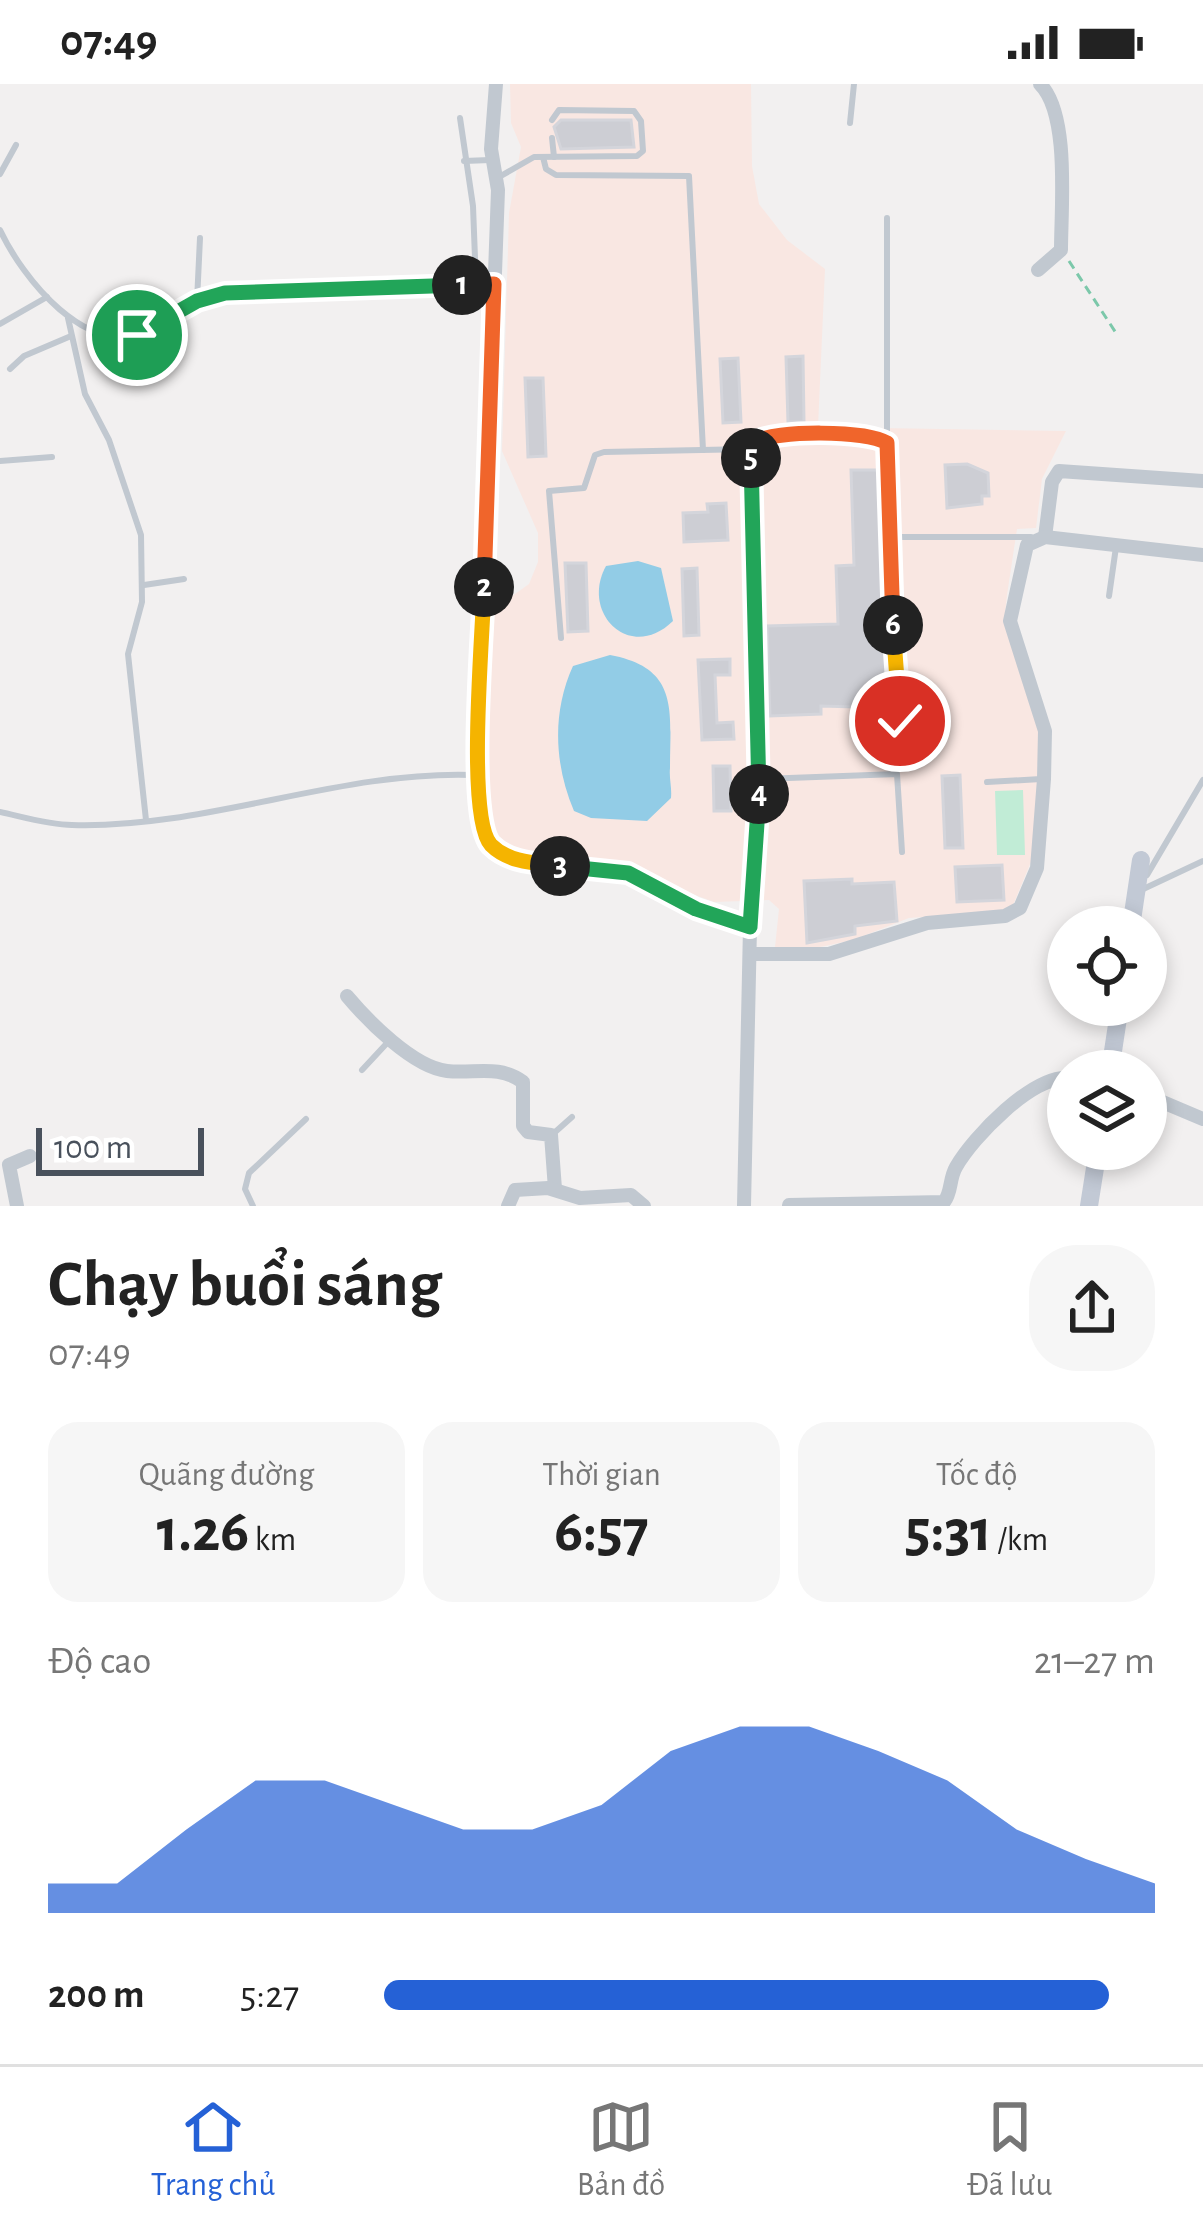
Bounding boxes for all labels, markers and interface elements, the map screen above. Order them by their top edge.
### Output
text: 07:49 [60,19,158,64]
pin: 1 [432,255,492,315]
text: 1 [456,268,468,301]
pin [86,284,188,386]
icon: arrive [104,302,170,368]
pin: 5 [721,428,781,488]
text: 5 [744,441,758,474]
pin: 2 [454,557,514,617]
text: 2 [476,570,492,603]
pin: 6 [863,595,923,655]
text: 6 [885,608,901,641]
pin [849,670,951,772]
icon: check [867,688,933,754]
pin: 4 [729,764,789,824]
text: 4 [751,777,767,810]
pin: 3 [530,836,590,896]
text: 3 [553,849,567,882]
map controls [1047,906,1167,1170]
button: locate [1047,906,1167,1026]
button: layers [1047,1050,1167,1170]
scale bar [36,1122,204,1175]
text: 100 m [54,1132,132,1165]
button: share [1029,1245,1155,1371]
text: Chạy buổi sáng [48,1252,442,1318]
text: 07:49 [48,1334,131,1373]
text: Quãng đường [139,1459,314,1492]
text: Thời gian [542,1459,661,1492]
text: Tốc độ [936,1459,1017,1492]
text: 1.26 [157,1502,249,1562]
text: 6:57 [554,1502,649,1562]
text: 5:31 [905,1502,992,1562]
text: km [249,1524,296,1557]
text: /km [992,1524,1048,1557]
text: Độ cao [48,1642,151,1681]
text: 21–27 m [1034,1642,1155,1681]
text: 200 m [48,1976,144,2015]
text: 5:27 [240,1976,299,2015]
tab: Trang chủ [151,2094,275,2206]
tab: Bản đồ [577,2094,665,2206]
tab: Đã lưu [967,2094,1052,2206]

